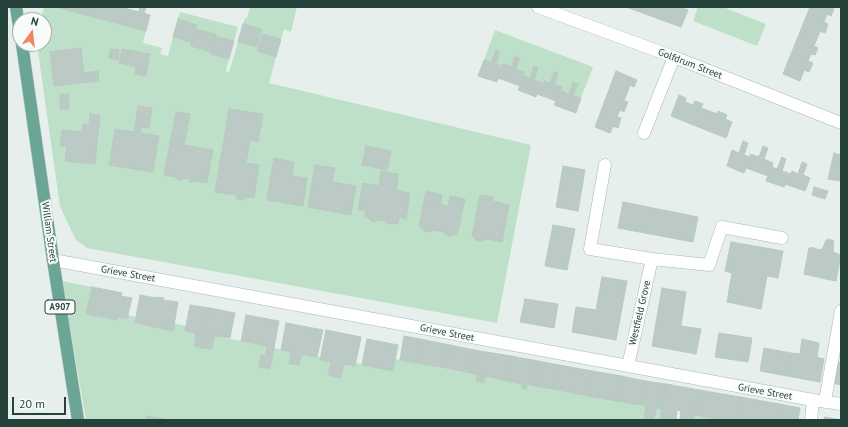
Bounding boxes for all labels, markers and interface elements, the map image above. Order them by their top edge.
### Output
north arrow [12,12,52,52]
text: N [30,14,40,29]
street label: Golfdrum Street [656,46,724,82]
street label: William Street [39,201,59,263]
street label: Grieve Street [100,263,156,285]
street label: Westfield Grove [627,279,653,347]
road number: A907 [45,300,75,314]
street label: Grieve Street [419,322,475,344]
street label: Grieve Street [737,381,793,403]
scale bar [14,389,68,415]
text: 20 m [19,396,45,411]

